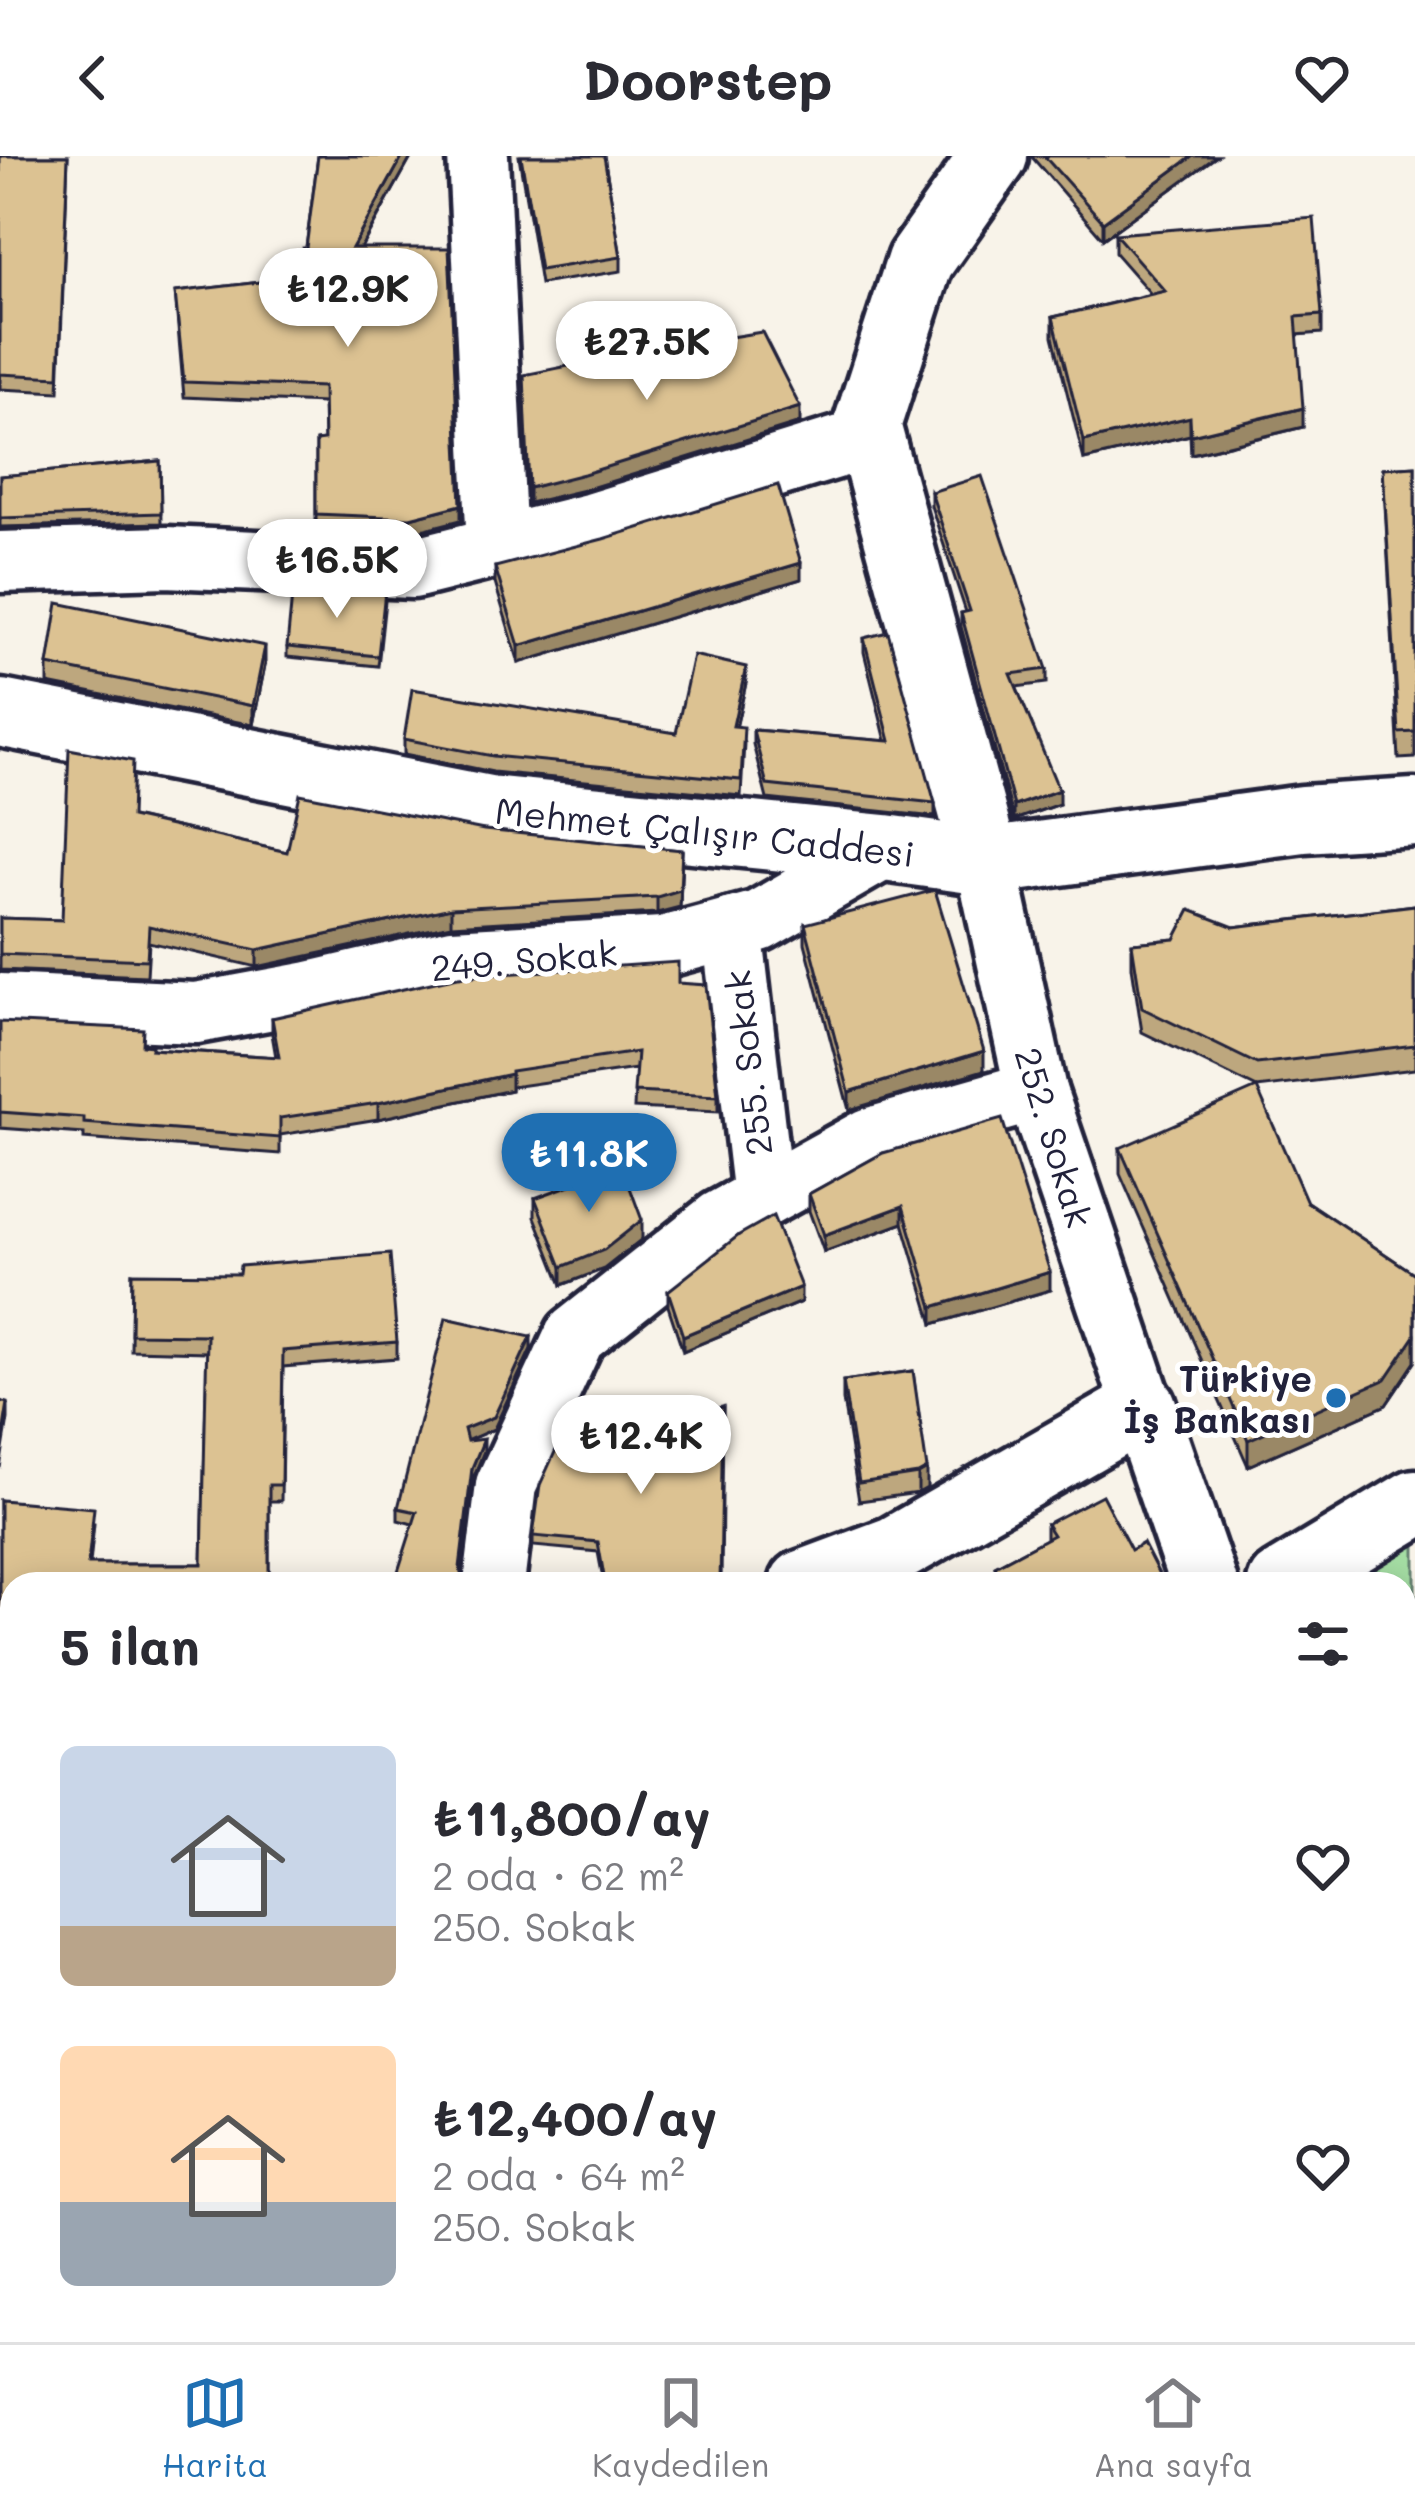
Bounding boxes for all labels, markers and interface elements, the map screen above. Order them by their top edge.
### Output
text: Doorstep [583,43,832,114]
icon: back [60,45,126,111]
icon: heart [1289,45,1355,111]
pin: ₺12.9K [250,248,446,350]
text: ₺12.9K [286,261,410,312]
pin: ₺27.5K [549,301,745,403]
text: ₺27.5K [583,314,711,365]
pin: ₺16.5K [239,519,435,621]
text: ₺16.5K [274,532,400,583]
street label: Mehmet Çalışır Caddesi [493,786,917,876]
street label: 249. Sokak [429,927,619,991]
street label: 255. Sokak [712,968,782,1158]
street label: 252. Sokak [1005,1041,1105,1233]
pin: ₺11.8K [491,1113,687,1215]
text: ₺11.8K [529,1126,649,1177]
place label: Türkiye İş Bankası [1123,1354,1312,1444]
marker: Türkiye İş Bankası [1323,1385,1349,1411]
pin: ₺12.4K [543,1395,739,1497]
text: ₺12.4K [578,1408,704,1459]
text: 5 ilan [60,1611,200,1678]
icon: filters [1290,1611,1356,1677]
text: ₺11,800/ay [432,1782,711,1849]
icon: home [156,1794,300,1938]
icon: heart [1290,1833,1356,1899]
text: 2 oda · 62 m² [432,1849,684,1900]
text: 250. Sokak [432,1900,635,1951]
text: ₺12,400/ay [432,2082,717,2149]
icon: home [156,2094,300,2238]
icon: heart [1290,2133,1356,2199]
text: 2 oda · 64 m² [432,2149,685,2200]
text: 250. Sokak [432,2200,635,2251]
tab: Harita [162,2370,268,2485]
tab: Kaydedilen [592,2370,769,2485]
tab: Ana sayfa [1093,2370,1253,2485]

